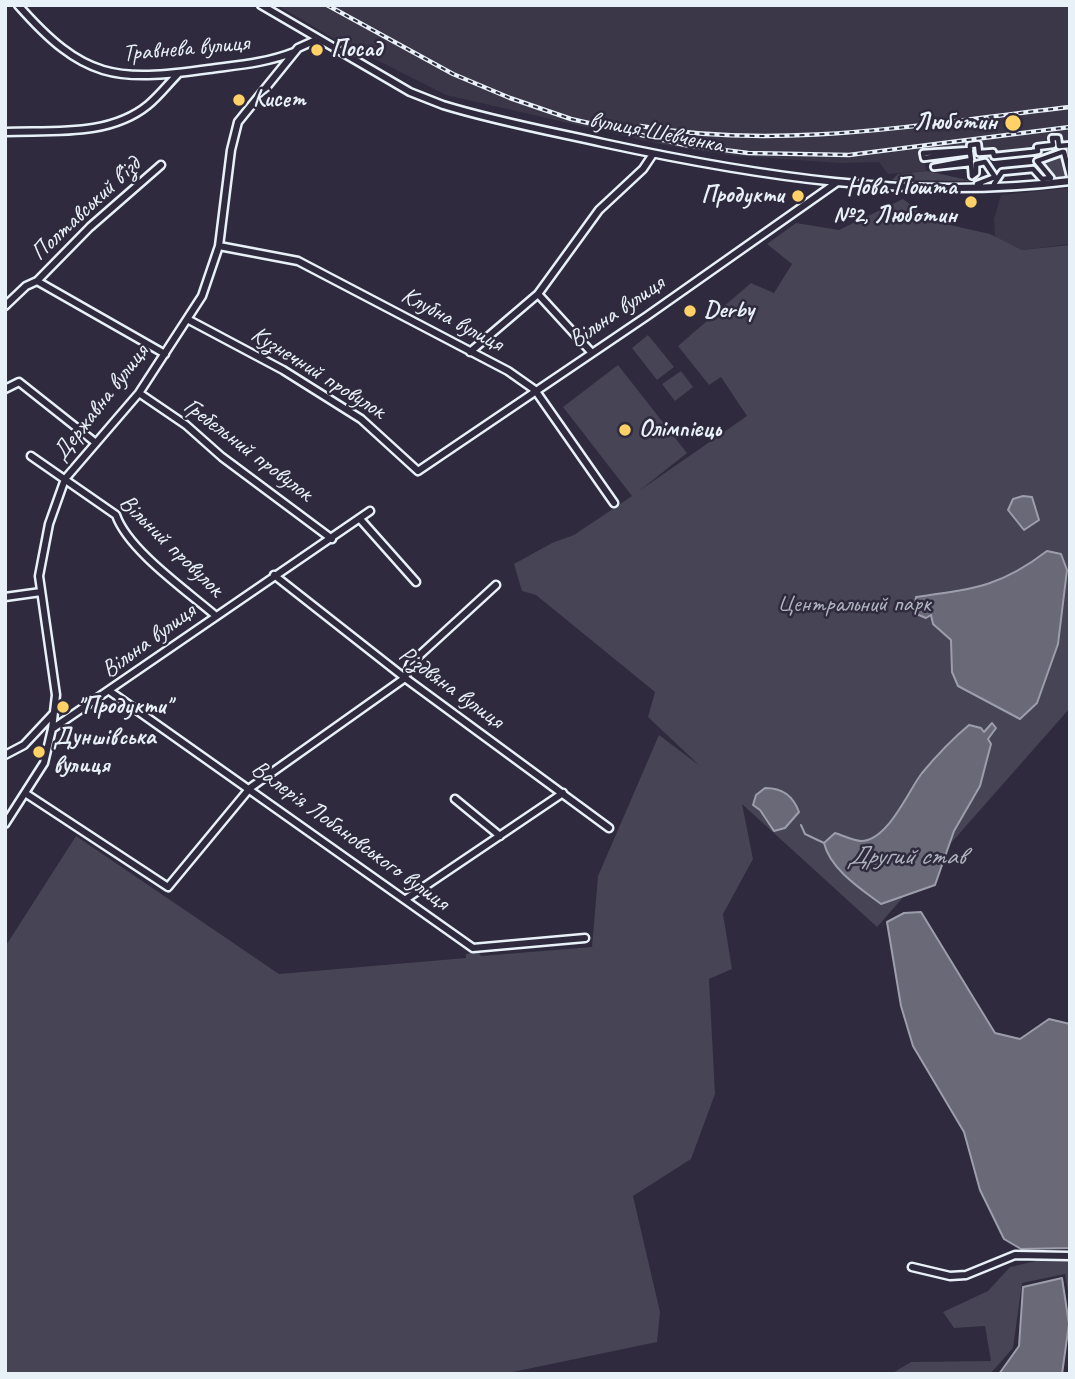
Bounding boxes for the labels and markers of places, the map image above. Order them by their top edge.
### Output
place label: Посад [331,36,382,64]
marker: Посад [309,42,325,58]
place label: Кисет [253,86,306,114]
marker: Кисет [231,92,247,108]
place label: Люботин [914,109,997,137]
marker: Люботин [1003,113,1023,133]
place label: Нова Пошта №2, Люботин [833,174,957,230]
place label: Продукти [701,182,784,210]
marker: Продукти [790,188,806,204]
marker: Нова Пошта №2, Люботин [963,194,979,210]
place label: Derby [704,297,754,325]
marker: Derby [682,303,698,319]
place label: Олімпієць [639,416,721,444]
marker: Олімпієць [617,422,633,438]
place label: "Продукти" [77,693,171,721]
marker: "Продукти" [55,699,71,715]
place label: Дуншівська вулиця [53,724,155,780]
marker: Дуншівська вулиця [31,744,47,760]

